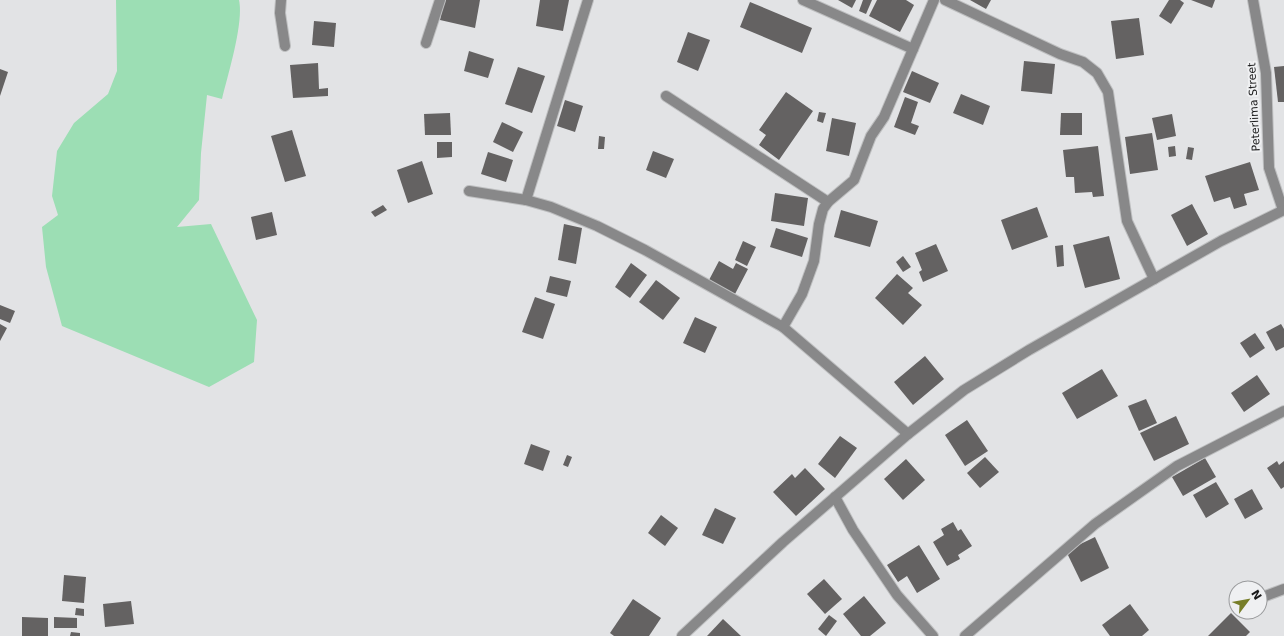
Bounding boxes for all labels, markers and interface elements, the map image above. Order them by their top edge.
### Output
street label: Peterlima Street [1245,61,1263,152]
north arrow [1228,580,1268,620]
text: N [1248,588,1264,602]

